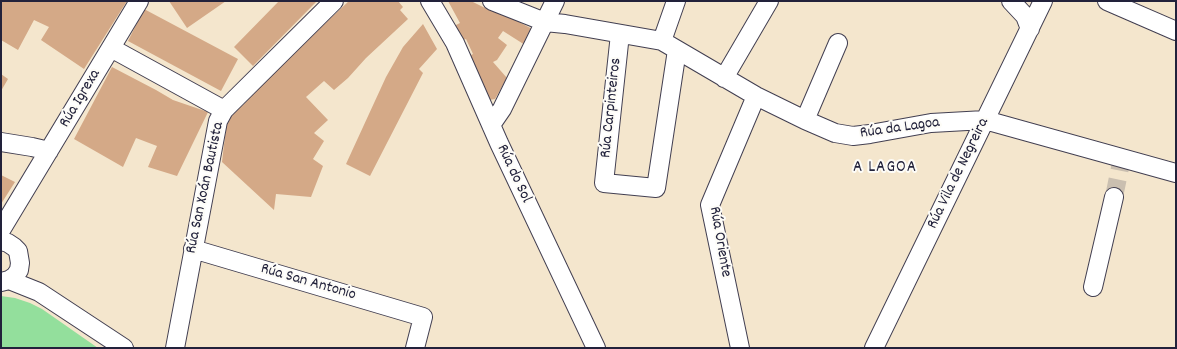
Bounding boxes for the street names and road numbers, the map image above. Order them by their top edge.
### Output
street label: Rúa Carpinteiros [597,57,627,159]
street label: Rúa Igrexa [56,67,106,131]
street label: Rúa da Lagoa [859,114,941,144]
street label: Rúa Vila de Negreira [924,115,994,233]
street label: Rúa San Xoán Bautista [183,120,229,256]
street label: Rúa do Sol [491,142,535,206]
street label: Rúa Oriente [703,205,735,279]
street label: Rúa San Antonio [258,260,358,306]

